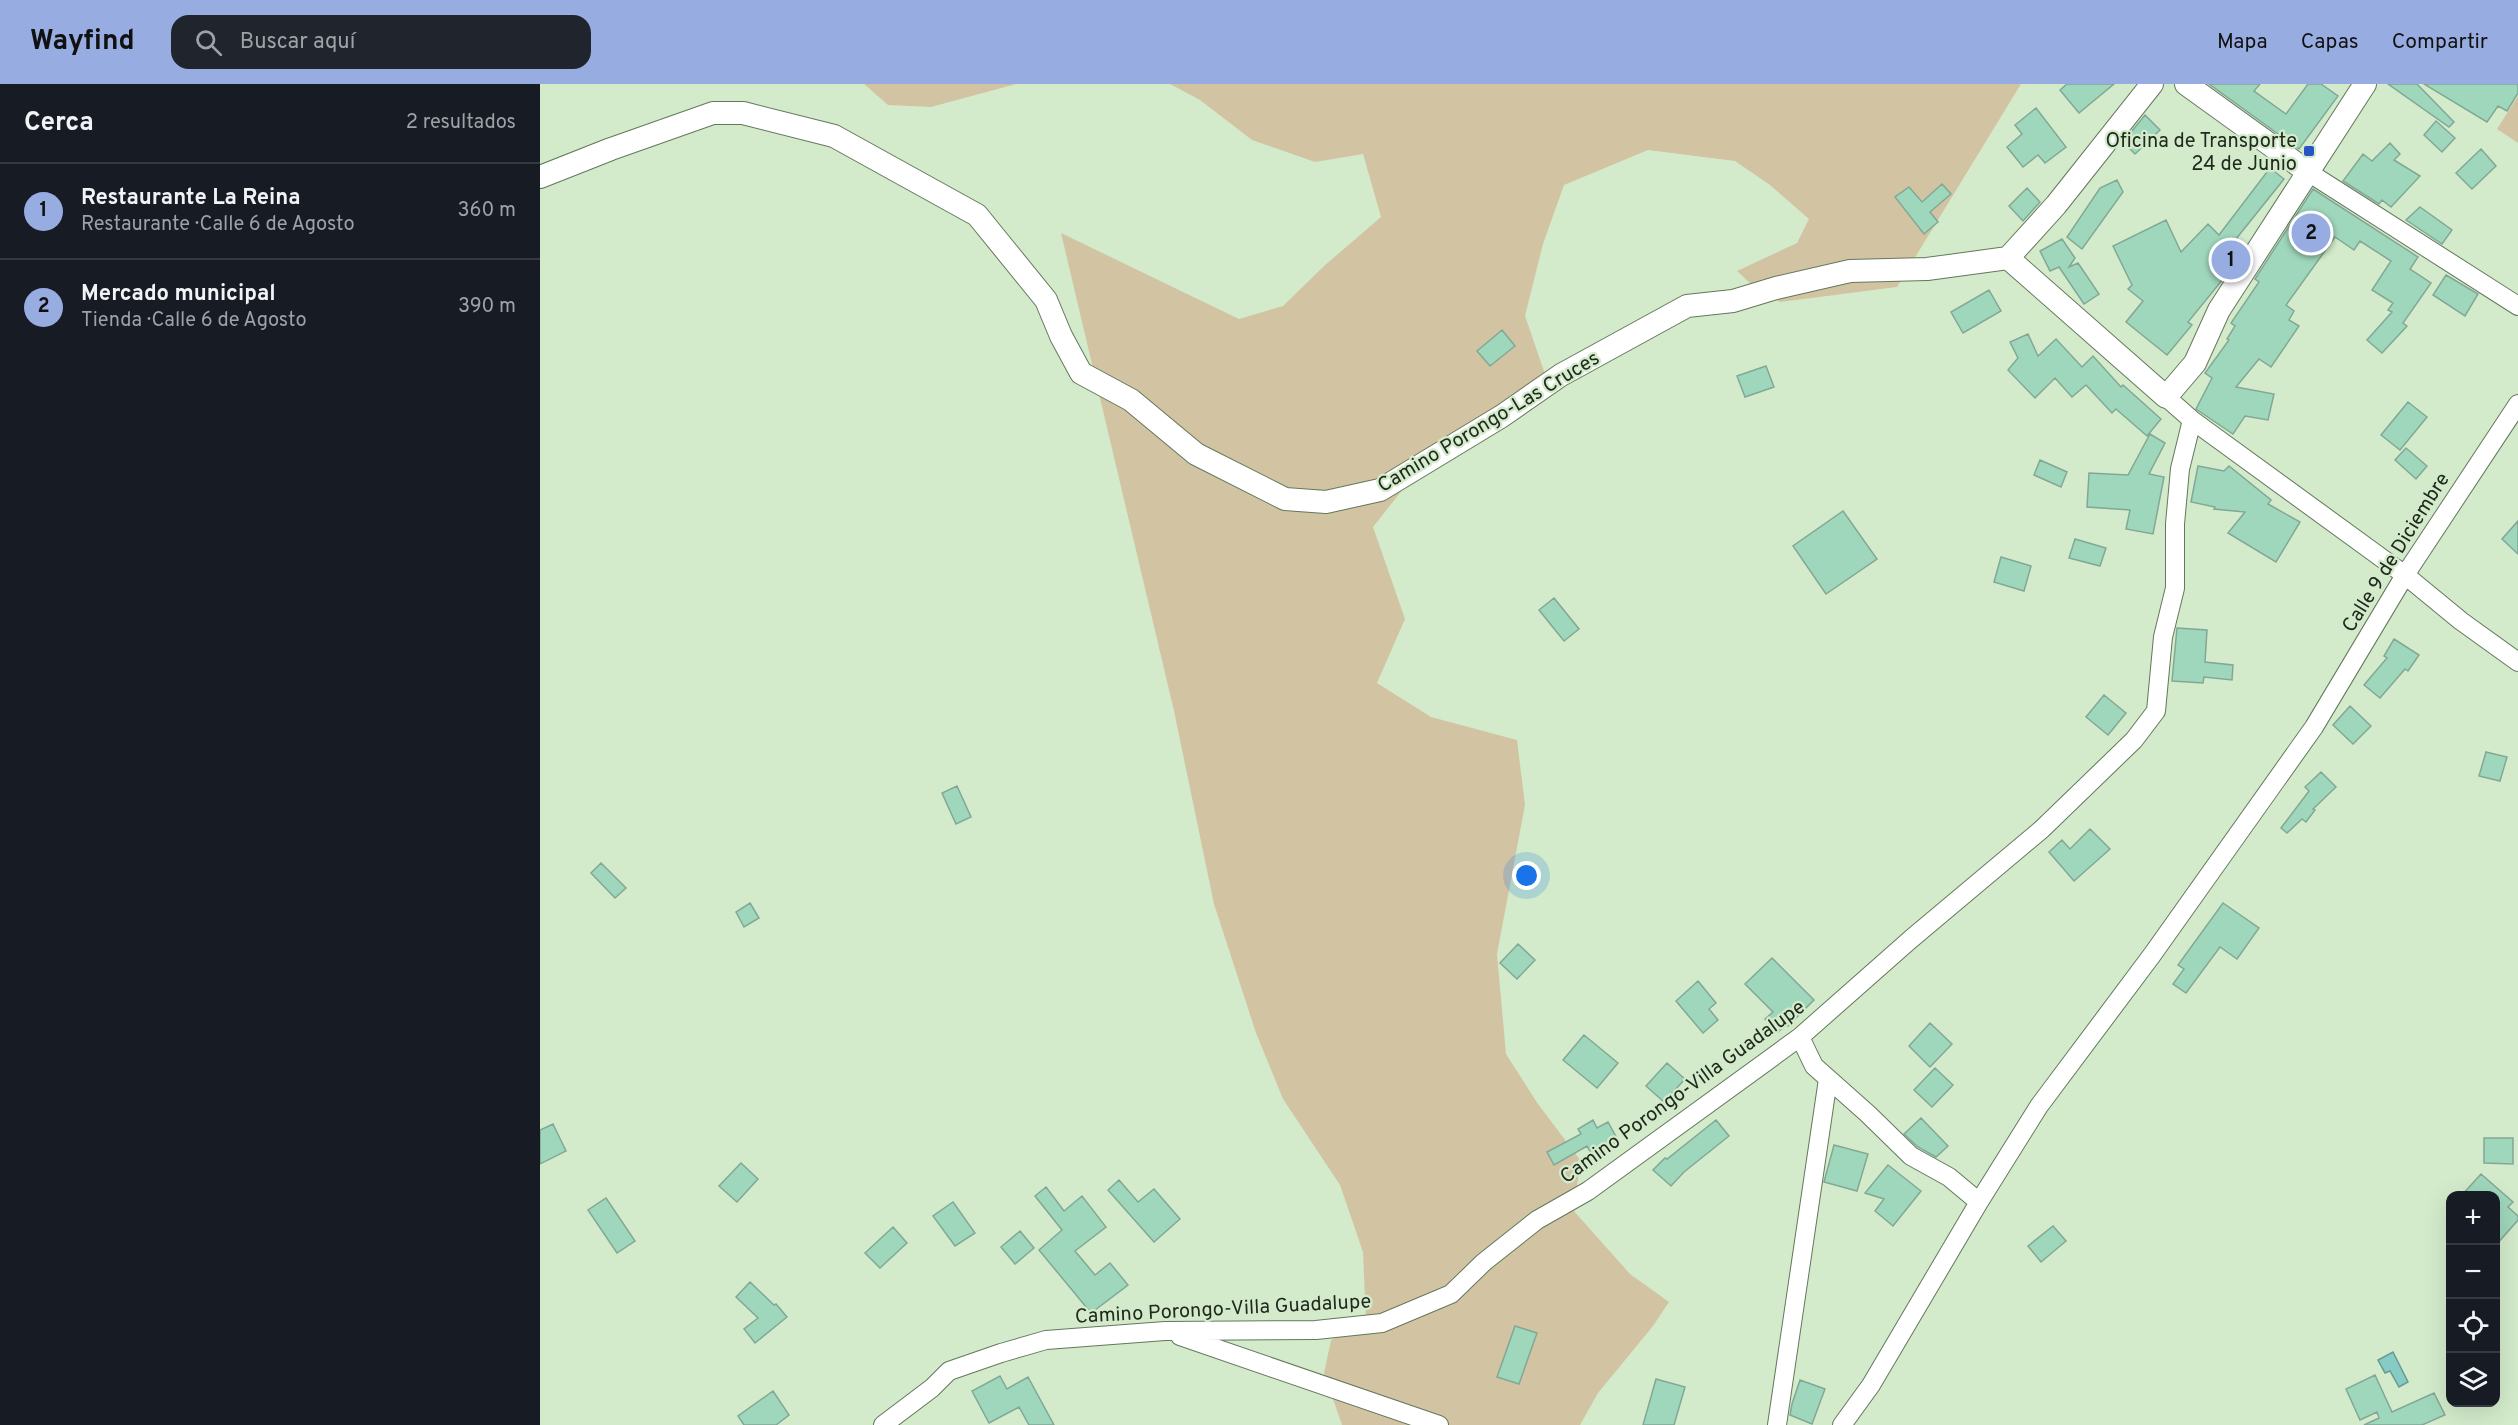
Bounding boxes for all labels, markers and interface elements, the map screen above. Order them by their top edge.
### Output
search box [171,15,591,69]
text: Wayfind [30,24,135,60]
icon: search [192,26,225,59]
text: Buscar aquí [240,29,355,56]
text: Mapa [2217,29,2268,56]
text: Capas [2301,29,2359,56]
text: Compartir [2392,29,2488,56]
text: Cerca [24,107,94,140]
text: 2 resultados [406,110,516,136]
place label: Oficina de Transporte 24 de Junio [2106,129,2297,178]
marker: Oficina de Transporte 24 de Junio [2302,144,2316,158]
text: Restaurante La Reina [81,185,301,212]
text: 1 [40,198,48,224]
text: 360 m [458,198,516,224]
pin: 2 [2292,210,2330,256]
text: Restaurante · Calle 6 de Agosto [81,212,355,238]
pin: 1 [2212,238,2250,282]
text: Mercado municipal [81,281,276,308]
text: 2 [37,294,50,320]
text: 390 m [458,294,516,320]
text: Tienda · Calle 6 de Agosto [81,308,307,334]
street label: Camino Porongo-Las Cruces [1373,346,1605,499]
street label: Calle 9 de Diciembre [2337,468,2456,638]
your location [1512,861,1541,890]
street label: Camino Porongo-Villa Guadalupe [1555,995,1811,1190]
map controls [2446,1191,2500,1407]
button: + [2446,1191,2500,1245]
button: − [2446,1245,2500,1299]
street label: Camino Porongo-Villa Guadalupe [1074,1289,1372,1331]
button: locate [2446,1299,2500,1353]
button: layers [2446,1353,2500,1407]

